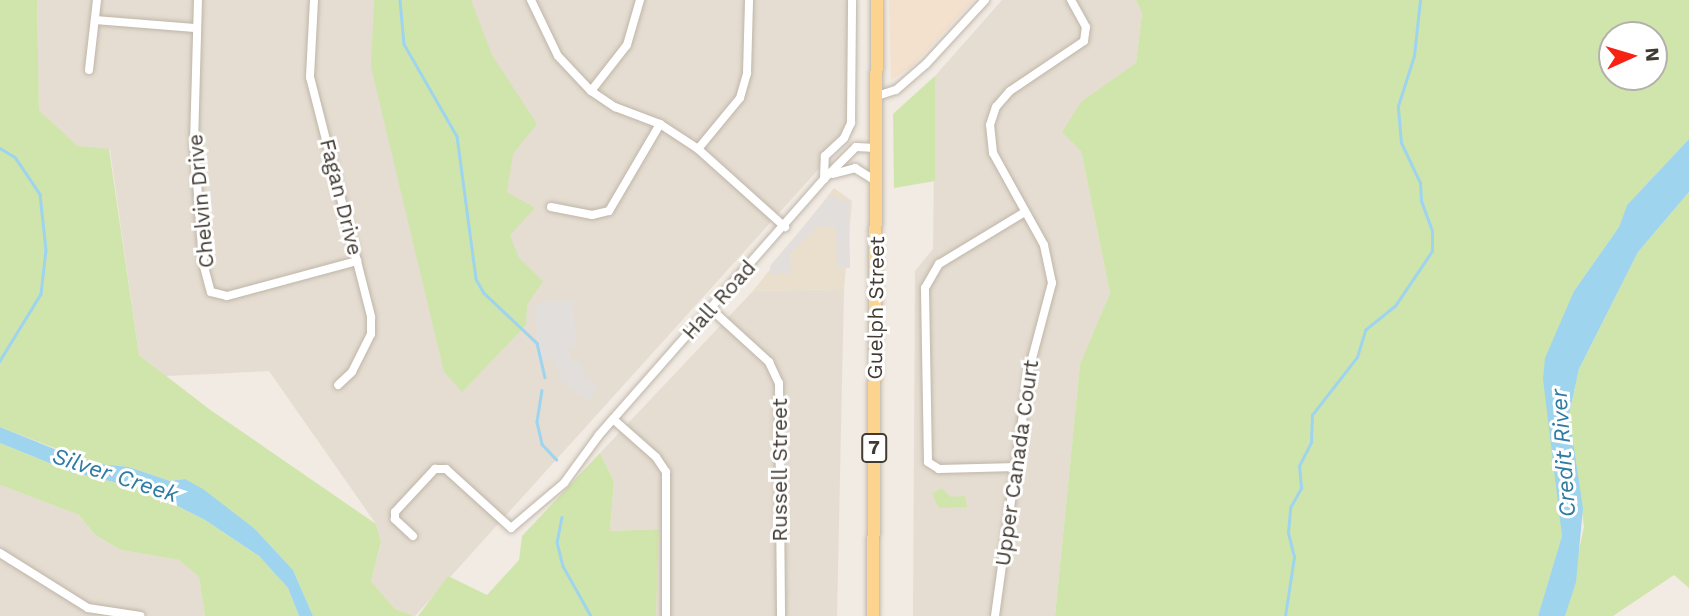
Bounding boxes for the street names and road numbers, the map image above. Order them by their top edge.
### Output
street label: Chelvin Drive [183,133,219,269]
street label: Fagan Drive [314,136,368,258]
street label: Guelph Street [862,236,890,380]
street label: Hall Road [677,255,761,345]
street label: Upper Canada Court [990,358,1044,568]
street label: Russell Street [767,398,793,542]
road number: 7 [860,432,888,463]

